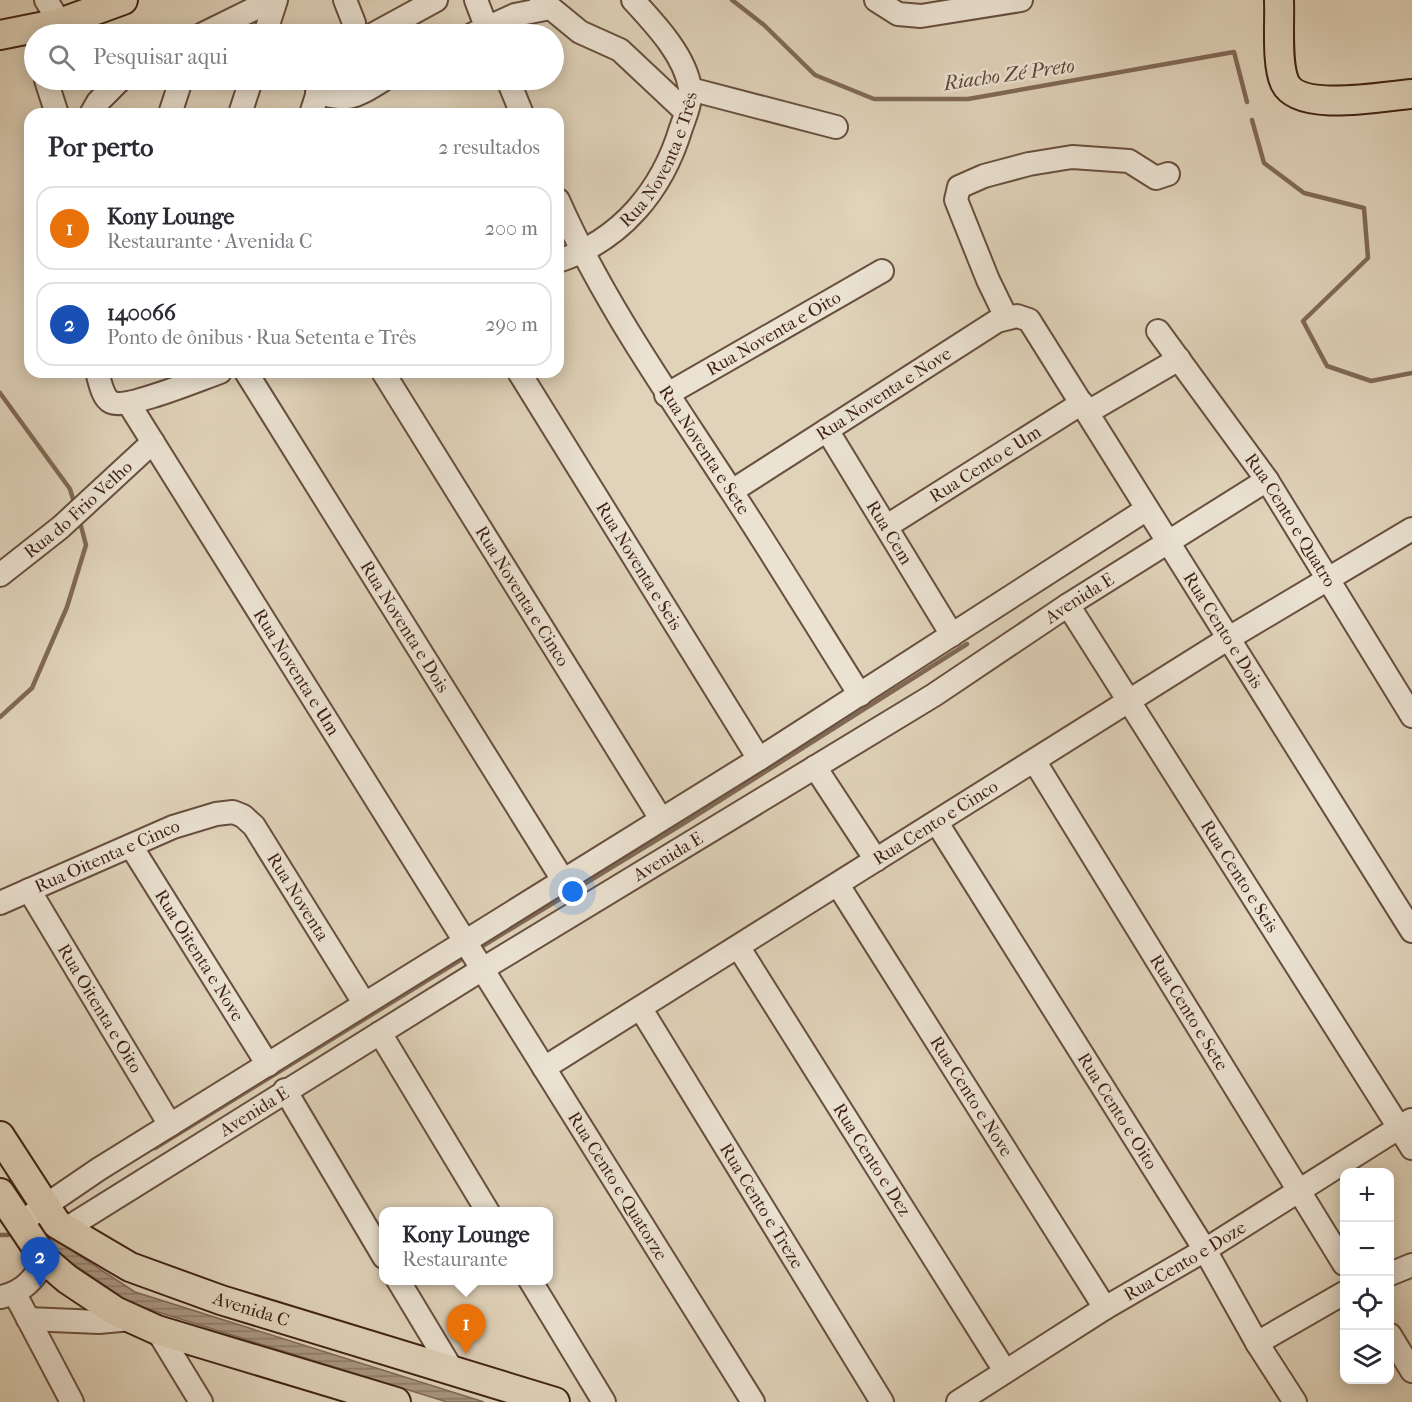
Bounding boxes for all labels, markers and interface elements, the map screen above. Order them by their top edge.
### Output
search box [24,24,564,90]
icon: search [45,41,78,74]
text: Pesquisar aqui [93,44,228,70]
water label: Riacho Zé Preto [940,54,1076,95]
street label: Rua Noventa e Três [615,91,701,232]
text: Por perto [48,132,153,163]
text: 2 resultados [438,136,540,159]
text: Kony Lounge [107,204,234,230]
text: 1 [66,217,73,240]
text: 200 m [485,217,538,240]
text: Restaurante · Avenida C [107,230,312,253]
street label: Rua Noventa e Oito [703,287,845,381]
text: 140066 [107,300,176,326]
text: 2 [64,313,75,336]
text: 290 m [485,313,538,336]
text: Ponto de ônibus · Rua Setenta e Três [107,326,416,349]
street label: Rua Noventa e Nove [812,343,955,445]
street label: Rua Noventa e Sete [654,382,754,519]
street label: Rua Cento e Um [926,422,1045,507]
street label: Rua Cento e Quatro [1240,449,1340,591]
street label: Rua do Frio Velho [20,457,137,563]
street label: Rua Cem [862,497,917,569]
street label: Rua Noventa e Seis [591,498,687,634]
street label: Rua Noventa e Cinco [470,522,574,671]
street label: Rua Noventa e Dois [355,557,454,697]
street label: Rua Cento e Dois [1179,568,1267,693]
street label: Avenida E [1040,569,1118,629]
street label: Rua Noventa e Um [249,605,344,740]
street label: Rua Cento e Cinco [869,776,1002,870]
street label: Rua Oitenta e Cinco [31,816,182,897]
street label: Rua Cento e Seis [1196,816,1283,937]
street label: Avenida E [629,828,707,887]
street label: Rua Noventa [262,849,333,946]
your location [558,877,587,906]
street label: Rua Oitenta e Nove [150,886,248,1025]
street label: Rua Oitenta e Oito [53,940,146,1077]
street label: Rua Cento e Sete [1145,951,1232,1075]
street label: Rua Cento e Nove [925,1033,1017,1161]
street label: Rua Cento e Oito [1073,1049,1162,1173]
street label: Avenida E [215,1082,293,1142]
street label: Rua Cento e Dez [828,1100,915,1220]
street label: Rua Cento e Quatorze [563,1108,672,1264]
street label: Rua Cento e Treze [715,1140,808,1273]
map controls [1340,1168,1394,1384]
button: + [1340,1168,1394,1222]
popup [379,1207,553,1285]
street label: Rua Cento e Doze [1120,1217,1250,1306]
text: Kony Lounge [402,1222,530,1248]
button: − [1340,1222,1394,1276]
pin: 2 [20,1238,60,1287]
text: Restaurante [402,1248,508,1271]
button: locate [1340,1276,1394,1330]
street label: Avenida C [209,1288,292,1331]
pin: 1 [446,1304,486,1354]
button: layers [1340,1330,1394,1384]

